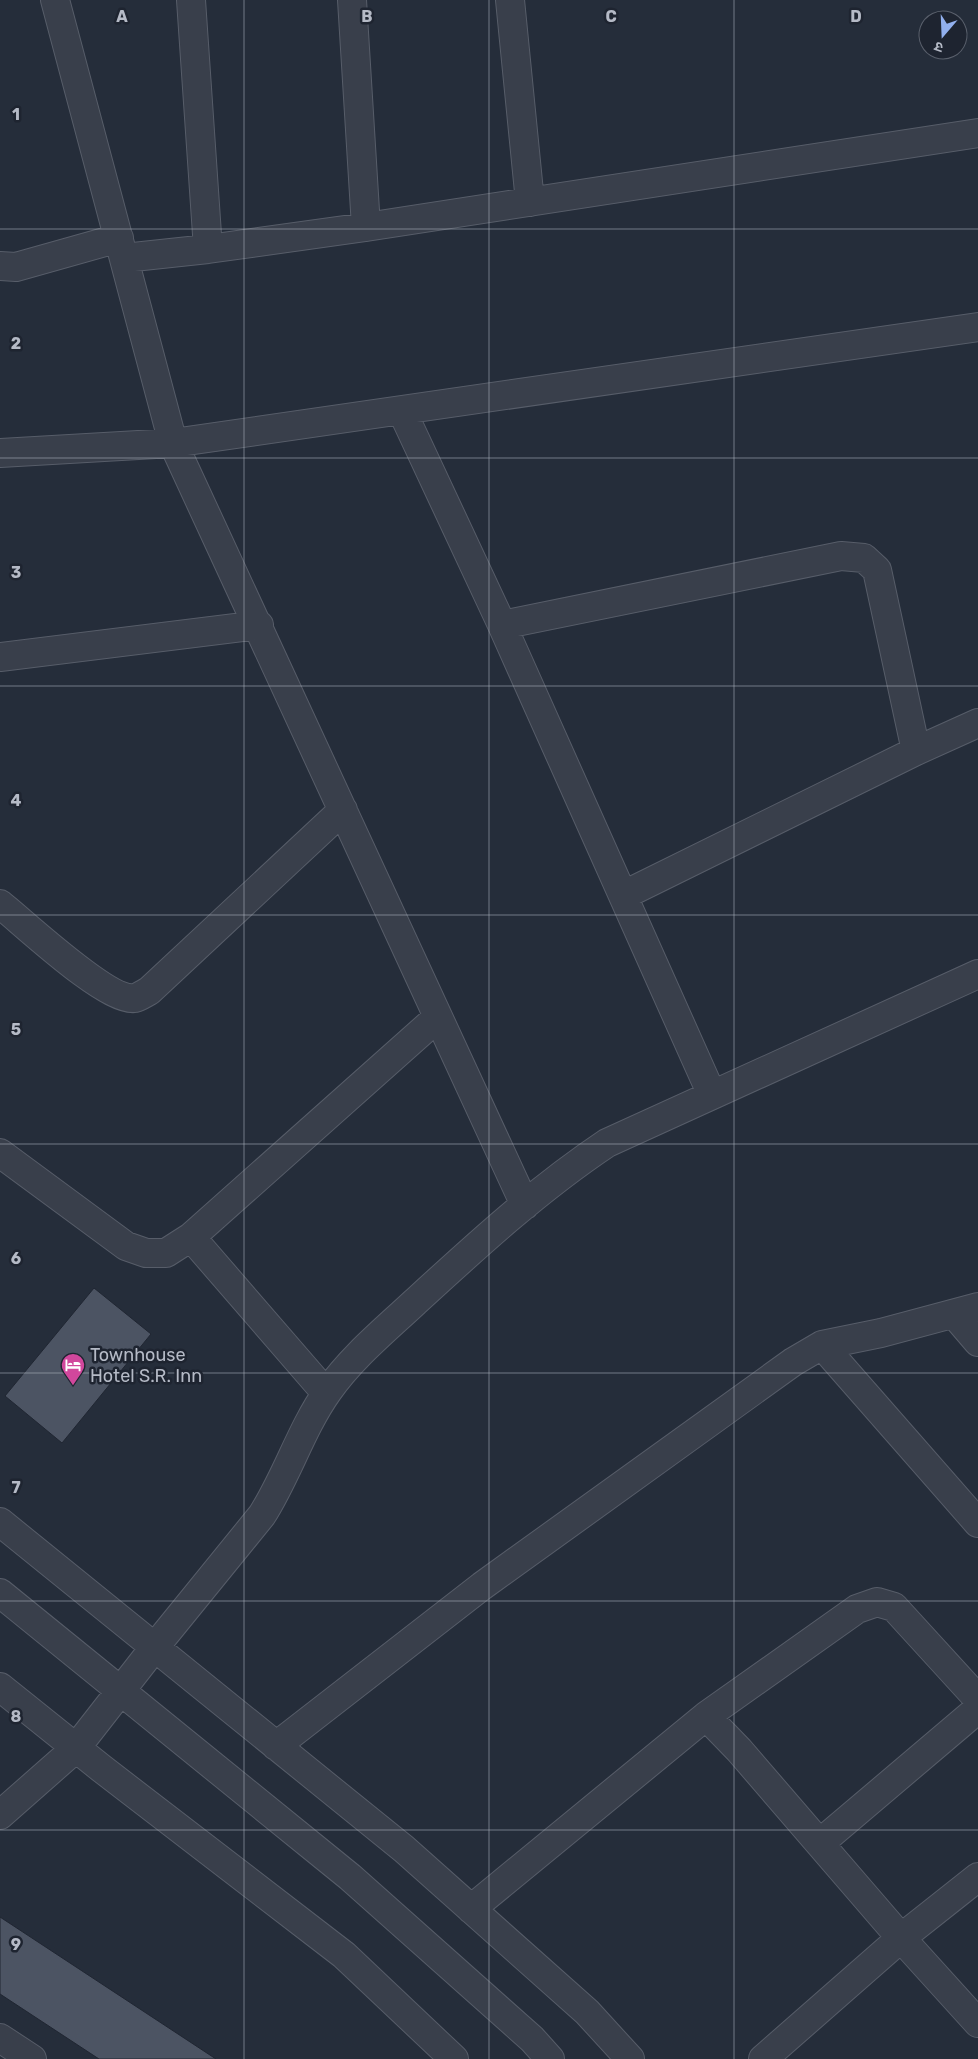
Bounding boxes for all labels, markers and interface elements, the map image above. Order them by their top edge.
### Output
text: A [116,7,128,26]
text: B [361,7,373,26]
text: C [605,7,617,26]
text: D [850,7,862,26]
north arrow [918,10,968,60]
text: उ [932,37,946,56]
text: 1 [12,105,20,124]
text: 2 [11,334,21,353]
text: 3 [11,563,21,582]
text: 4 [11,791,22,810]
text: 5 [11,1020,21,1039]
text: 6 [11,1249,21,1268]
place label: Townhouse Hotel S.R. Inn [90,1344,202,1387]
hotel icon: Townhouse Hotel S.R. Inn [60,1352,86,1386]
text: 7 [11,1478,21,1497]
text: 8 [11,1707,22,1726]
text: 9 [11,1935,21,1954]

